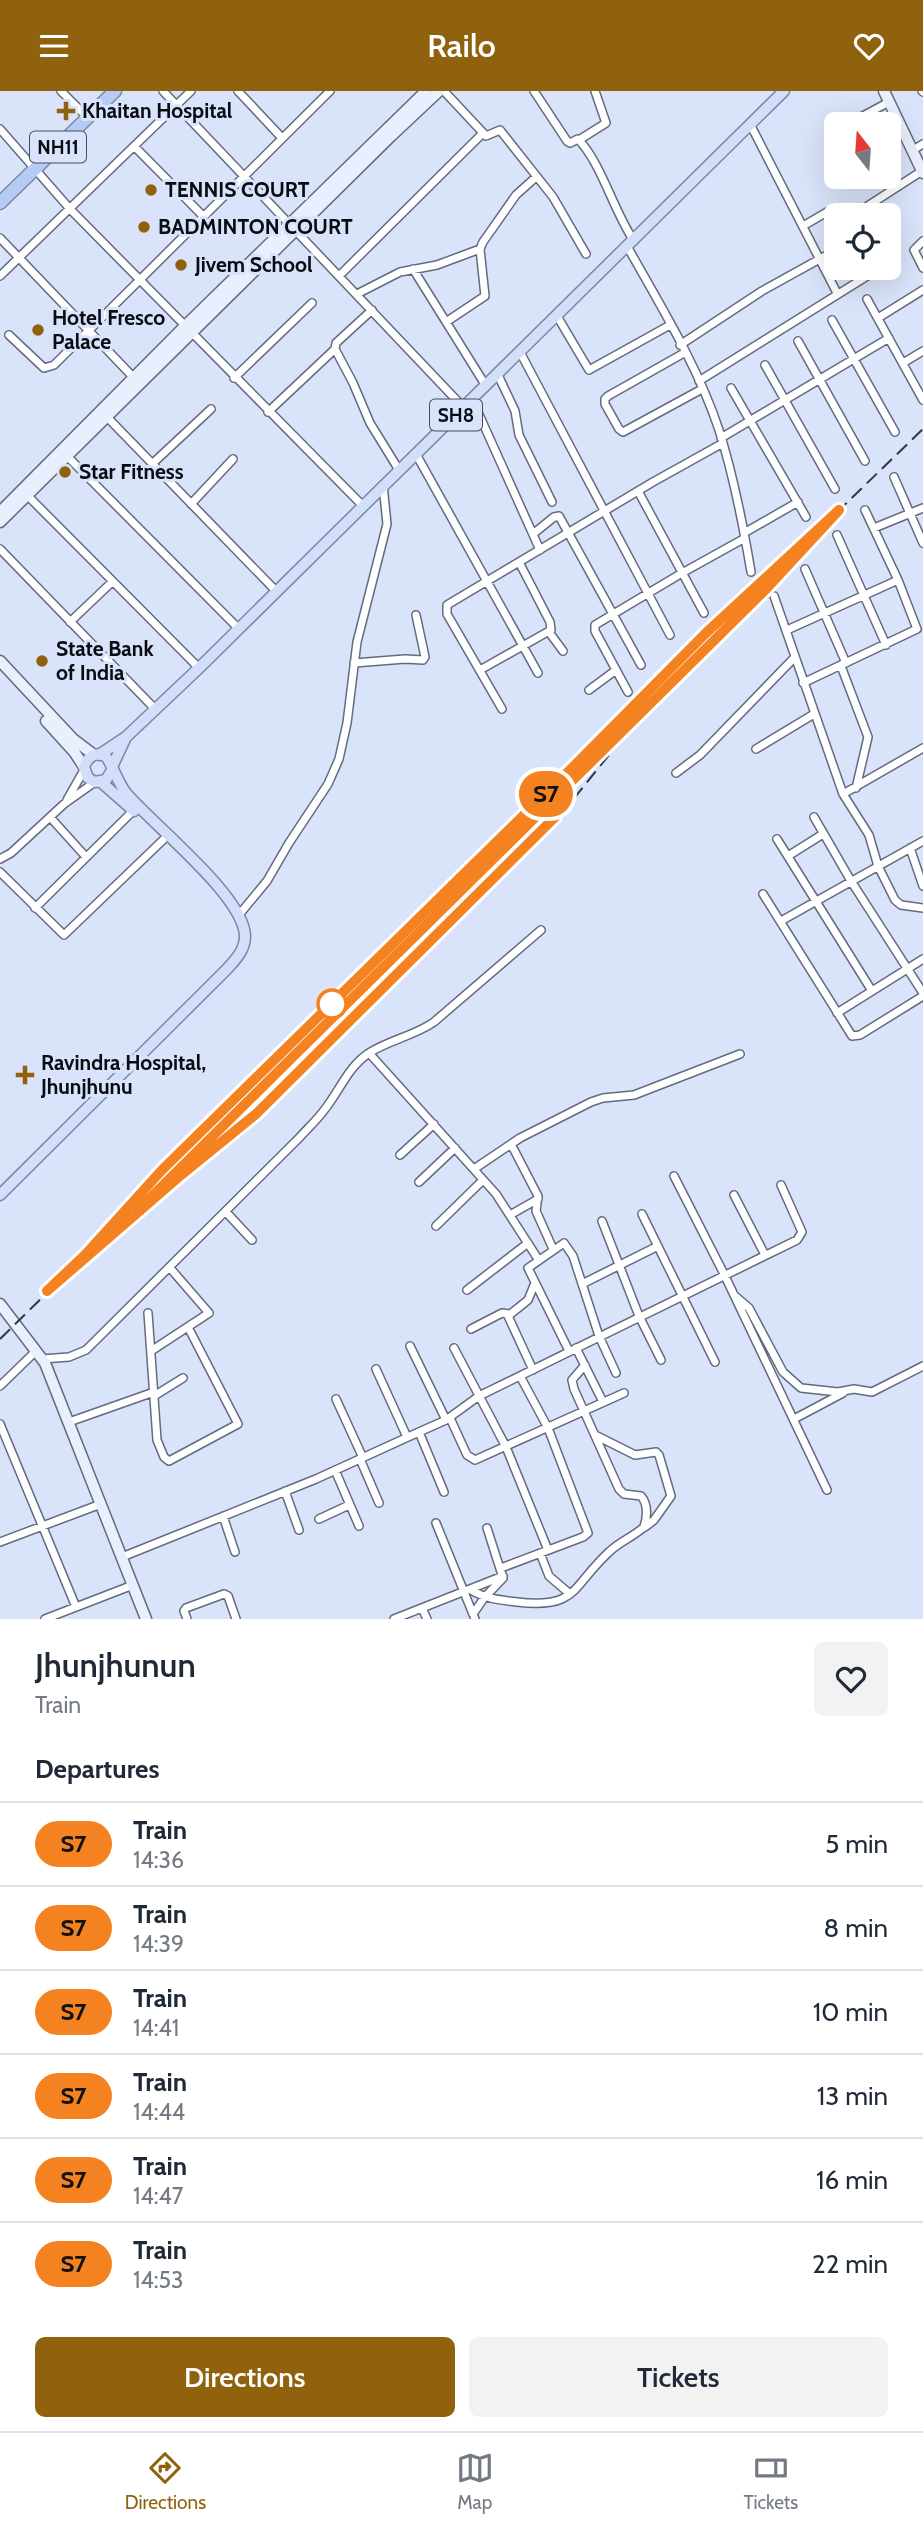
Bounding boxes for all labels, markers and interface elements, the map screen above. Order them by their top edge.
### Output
text: Railo [427,26,496,65]
icon: menu [35,27,73,65]
icon: heart [850,27,888,65]
place label: Khaitan Hospital [82,98,233,123]
marker: Khaitan Hospital [56,101,76,121]
north arrow [824,112,901,189]
map controls [824,112,901,280]
road number: NH11 [30,131,86,163]
place label: TENNIS COURT [165,177,310,202]
marker: TENNIS COURT [143,182,159,198]
button: locate [824,203,901,280]
place label: BADMINTON COURT [158,214,353,239]
marker: BADMINTON COURT [136,219,152,235]
place label: Jivem School [194,252,313,277]
marker: Jivem School [173,257,189,273]
place label: Hotel Fresco Palace [52,305,165,354]
marker: Hotel Fresco Palace [30,322,46,338]
road number: SH8 [430,399,482,431]
place label: Star Fitness [79,459,184,484]
marker: Star Fitness [57,464,73,480]
place label: State Bank of India [56,636,154,685]
marker: State Bank of India [34,653,50,669]
line badge: S7 [514,771,578,817]
text: S7 [533,779,559,808]
unlabelled marker [317,989,347,1019]
place label: Ravindra Hospital, Jhunjhunu [40,1050,206,1099]
marker: Ravindra Hospital, Jhunjhunu [15,1065,35,1085]
button: heart [814,1642,888,1716]
text: Jhunjhunun [35,1645,196,1685]
text: Train [35,1691,81,1719]
text: Departures [35,1753,159,1785]
text: Train [133,1814,187,1846]
text: 5 min [825,1828,888,1860]
text: S7 [60,1829,87,1858]
text: 14:36 [133,1846,184,1874]
text: Train [133,1898,187,1930]
text: 8 min [824,1912,888,1944]
text: S7 [60,1913,87,1942]
text: 14:39 [133,1930,184,1958]
text: Train [133,1982,187,2014]
text: 10 min [813,1996,888,2028]
text: S7 [60,1997,87,2026]
text: 14:41 [133,2014,179,2042]
text: Train [133,2066,187,2098]
text: 13 min [817,2080,888,2112]
text: S7 [60,2081,87,2110]
text: 14:44 [133,2098,185,2126]
text: Train [133,2150,187,2182]
text: 16 min [816,2164,888,2196]
text: S7 [60,2165,87,2194]
text: 14:47 [133,2182,183,2210]
text: Train [133,2234,187,2266]
text: 22 min [812,2248,888,2280]
text: S7 [60,2249,87,2278]
text: 14:53 [133,2266,183,2294]
button: Directions [35,2337,455,2417]
button: Tickets [469,2337,888,2417]
tab: Directions [125,2449,206,2514]
tab: Map [456,2449,494,2514]
tab: Tickets [743,2449,798,2514]

